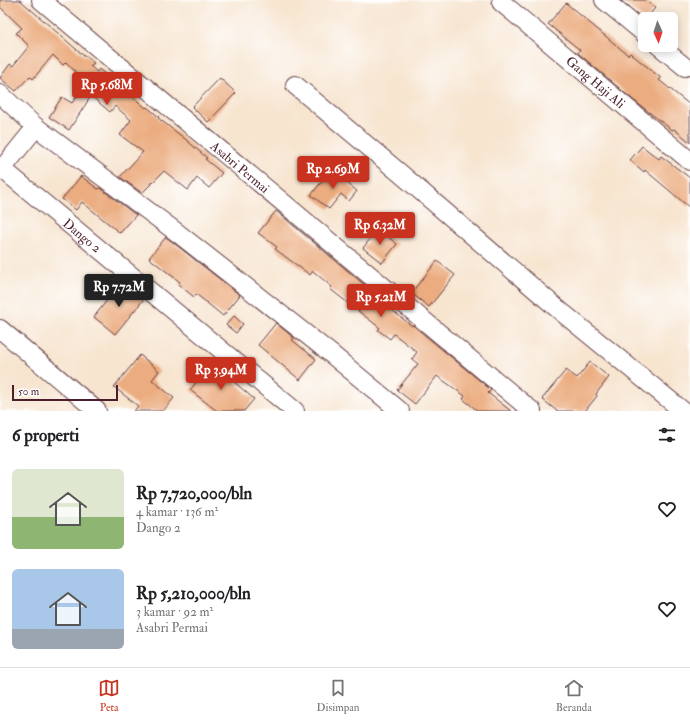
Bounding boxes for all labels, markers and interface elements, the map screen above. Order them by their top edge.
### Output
north arrow [638,12,678,52]
map controls [638,12,678,52]
street label: Gang Haji Ali [562,53,629,112]
pin: Rp 5.68M [66,72,148,106]
text: Rp 5.68M [81,77,133,93]
street label: Asabri Permai [206,138,273,197]
pin: Rp 2.69M [292,156,374,190]
text: Rp 2.69M [306,161,360,177]
pin: Rp 6.32M [339,212,421,246]
street label: Dango 2 [60,216,104,257]
text: Rp 6.32M [354,217,406,233]
pin: Rp 7.72M [78,274,160,308]
text: Rp 7.72M [93,279,145,295]
pin: Rp 5.21M [340,284,422,318]
text: Rp 5.21M [356,289,406,305]
pin: Rp 3.94M [180,357,262,391]
text: Rp 3.94M [195,362,247,378]
scale bar [12,383,118,402]
text: 50 m [18,385,39,398]
icon: filters [656,424,678,446]
text: 6 properti [12,425,79,446]
text: Rp 7,720,000/bln [136,483,252,504]
icon: home [44,485,92,533]
icon: heart [656,498,678,520]
text: 4 kamar · 136 m² [136,504,218,520]
text: Dango 2 [136,520,181,536]
text: Rp 5,210,000/bln [136,583,251,604]
icon: home [44,585,92,633]
icon: heart [656,598,678,620]
text: 3 kamar · 92 m² [136,604,213,620]
text: Asabri Permai [136,620,208,636]
tab: Peta [98,677,120,714]
tab: Disimpan [317,677,359,714]
tab: Beranda [556,677,592,714]

